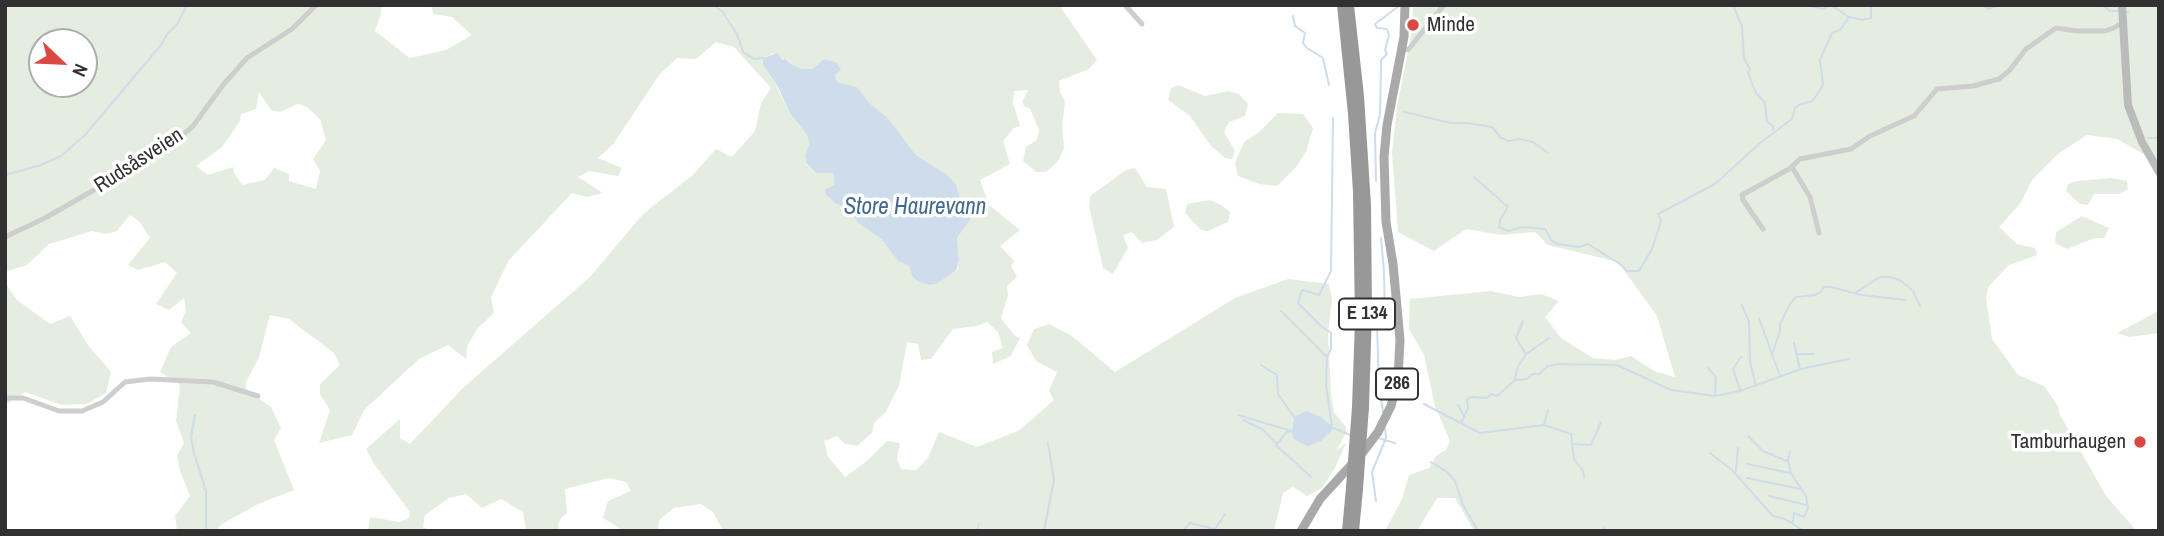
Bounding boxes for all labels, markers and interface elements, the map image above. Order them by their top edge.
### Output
place label: Minde [1427,12,1475,38]
marker: Minde [1405,17,1421,33]
north arrow [28,28,98,98]
text: N [66,60,95,81]
street label: Rudsåsveien [90,123,188,199]
water label: Store Haurevann [844,194,986,222]
road number: E 134 [1339,298,1395,330]
road number: 286 [1376,368,1418,400]
place label: Tamburhaugen [2011,429,2126,455]
marker: Tamburhaugen [2132,434,2148,450]

